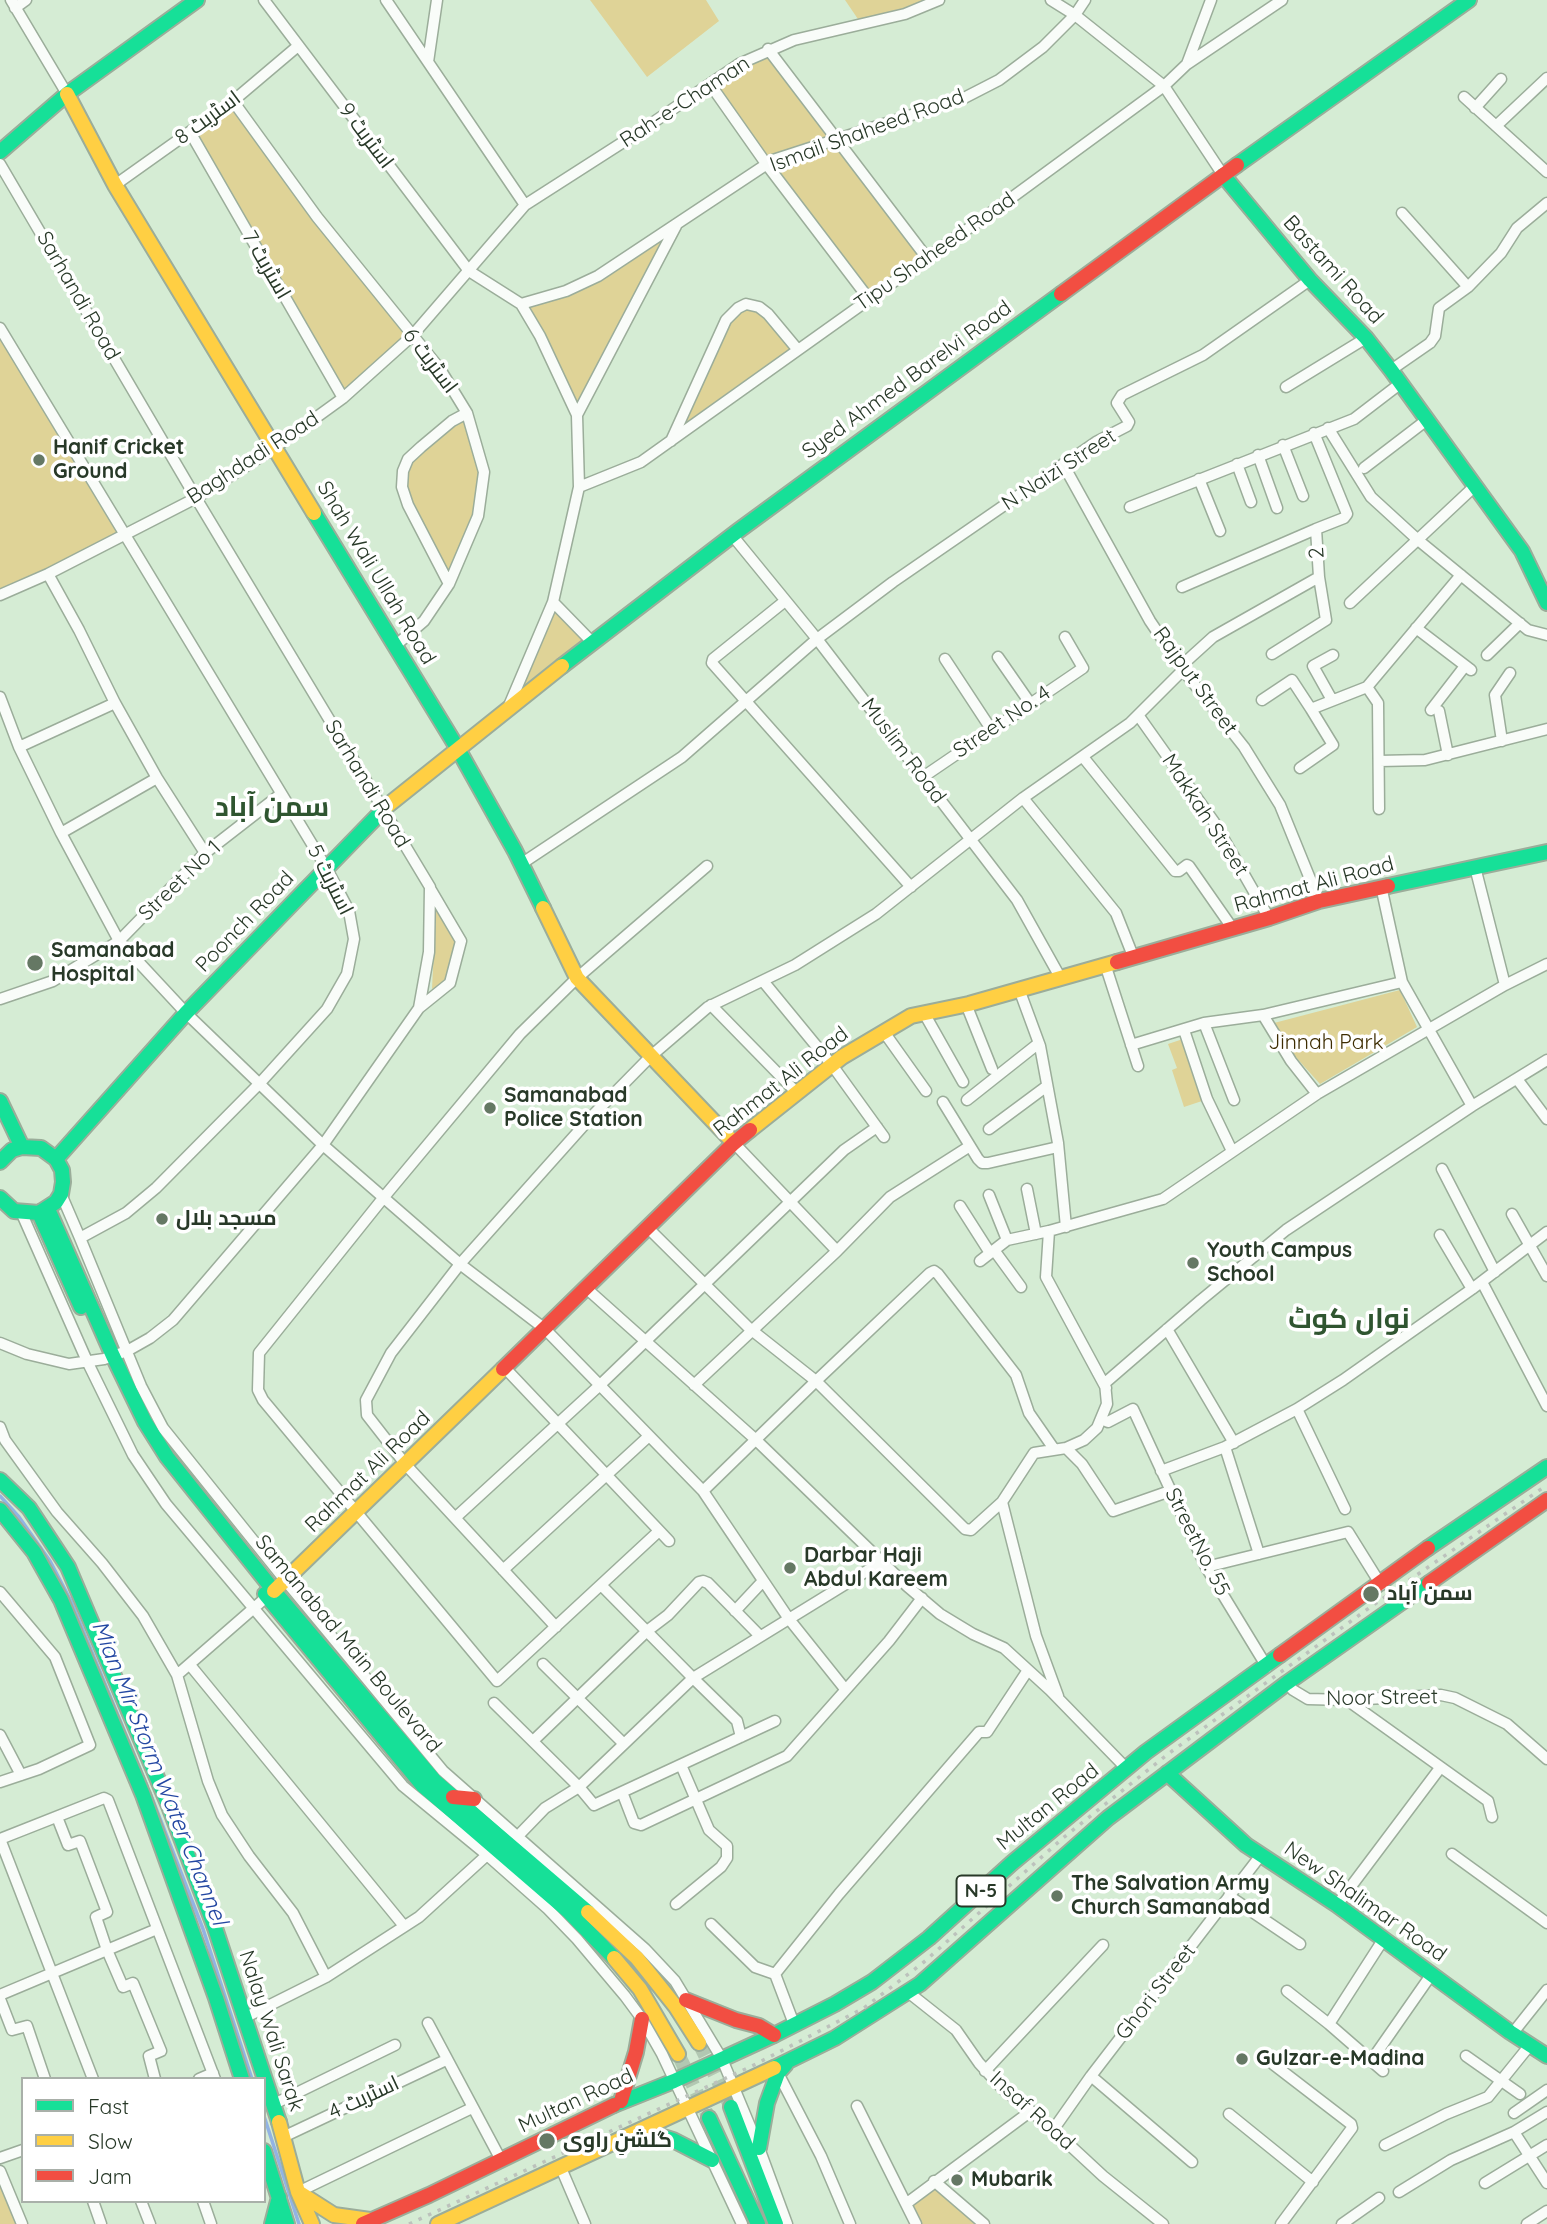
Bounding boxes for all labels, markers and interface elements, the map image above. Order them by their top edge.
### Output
street label: Rah-e-Chaman [615,51,755,153]
street label: Ismail Shaheed Road [767,84,967,178]
street label: اسٹریٹ 8 [170,86,246,150]
street label: اسٹریٹ 9 [333,98,399,174]
street label: Tipu Shaheed Road [850,187,1020,317]
street label: Bastami Road [1278,210,1388,330]
street label: اسٹریٹ 7 [236,226,296,304]
street label: Sarhandi Road [31,227,125,365]
street label: Syed Ahmed Barelvi Road [797,296,1017,464]
street label: اسٹریٹ 6 [397,323,463,399]
street label: Baghdadi Road [182,406,324,510]
street label: N Naizi Street [997,424,1121,516]
place label: Hanif Cricket Ground [53,435,184,485]
marker: Hanif Cricket Ground [31,452,47,468]
street label: Shah Wali Ullah Road [311,477,441,669]
street label: 2 [1304,546,1330,560]
street label: Rajput Street [1147,622,1243,740]
street label: Street No. 4 [949,680,1055,764]
street label: Muslim Road [855,693,951,809]
street label: Sarhandi Road [319,716,415,852]
street label: Makkah Street [1156,749,1254,881]
district label: سمن آباد [215,791,329,825]
street label: Street No 1 [134,836,226,926]
street label: اسٹریٹ 5 [302,841,358,919]
street label: Rahmat Ali Road [1231,852,1397,918]
street label: Poonch Road [191,866,299,978]
place label: Samanabad Hospital [51,938,175,988]
marker: Samanabad Hospital [25,953,45,973]
street label: Rahmat Ali Road [709,1021,853,1143]
park label: Jinnah Park [1268,1030,1384,1056]
place label: Samanabad Police Station [504,1083,643,1133]
marker: Samanabad Police Station [482,1100,498,1116]
place label: مسجد بلال [176,1206,277,1232]
marker: مسجد بلال [154,1211,170,1227]
place label: Youth Campus School [1207,1238,1352,1288]
marker: Youth Campus School [1185,1255,1201,1271]
district label: نواں کوٹ [1288,1303,1410,1337]
street label: Rahmat Ali Road [300,1406,436,1538]
street label: StreetNo. 55 [1159,1484,1235,1600]
street label: Samanabad Main Boulevard [250,1530,446,1758]
place label: Darbar Haji Abdul Kareem [804,1543,948,1593]
marker: Darbar Haji Abdul Kareem [782,1560,798,1576]
place label: سمن آباد [1387,1581,1473,1607]
marker: سمن آباد [1361,1584,1381,1604]
water label: Mian Mir Storm Water Channel [85,1617,233,1929]
street label: Noor Street [1326,1684,1438,1712]
street label: Multan Road [992,1758,1104,1856]
street label: New Shalimar Road [1279,1837,1451,1967]
place label: The Salvation Army Church Samanabad [1071,1871,1270,1921]
road number: N-5 [956,1876,1006,1907]
marker: The Salvation Army Church Samanabad [1049,1888,1065,1904]
street label: Ghori Street [1111,1939,1201,2045]
street label: Nalay Wali Sarak [233,1947,309,2115]
place label: Gulzar-e-Madina [1256,2046,1424,2072]
marker: Gulzar-e-Madina [1234,2051,1250,2067]
street label: Multan Road [515,2063,637,2139]
street label: Insaf Road [984,2066,1080,2156]
street label: اسٹریٹ 4 [325,2071,403,2125]
legend [21,2077,266,2203]
text: Fast [88,2093,129,2119]
text: Slow [88,2128,133,2154]
place label: گلشنِ راوی [563,2128,672,2154]
marker: گلشنِ راوی [537,2131,557,2151]
text: Jam [88,2163,132,2189]
place label: Mubarik [971,2167,1053,2193]
marker: Mubarik [949,2172,965,2188]

